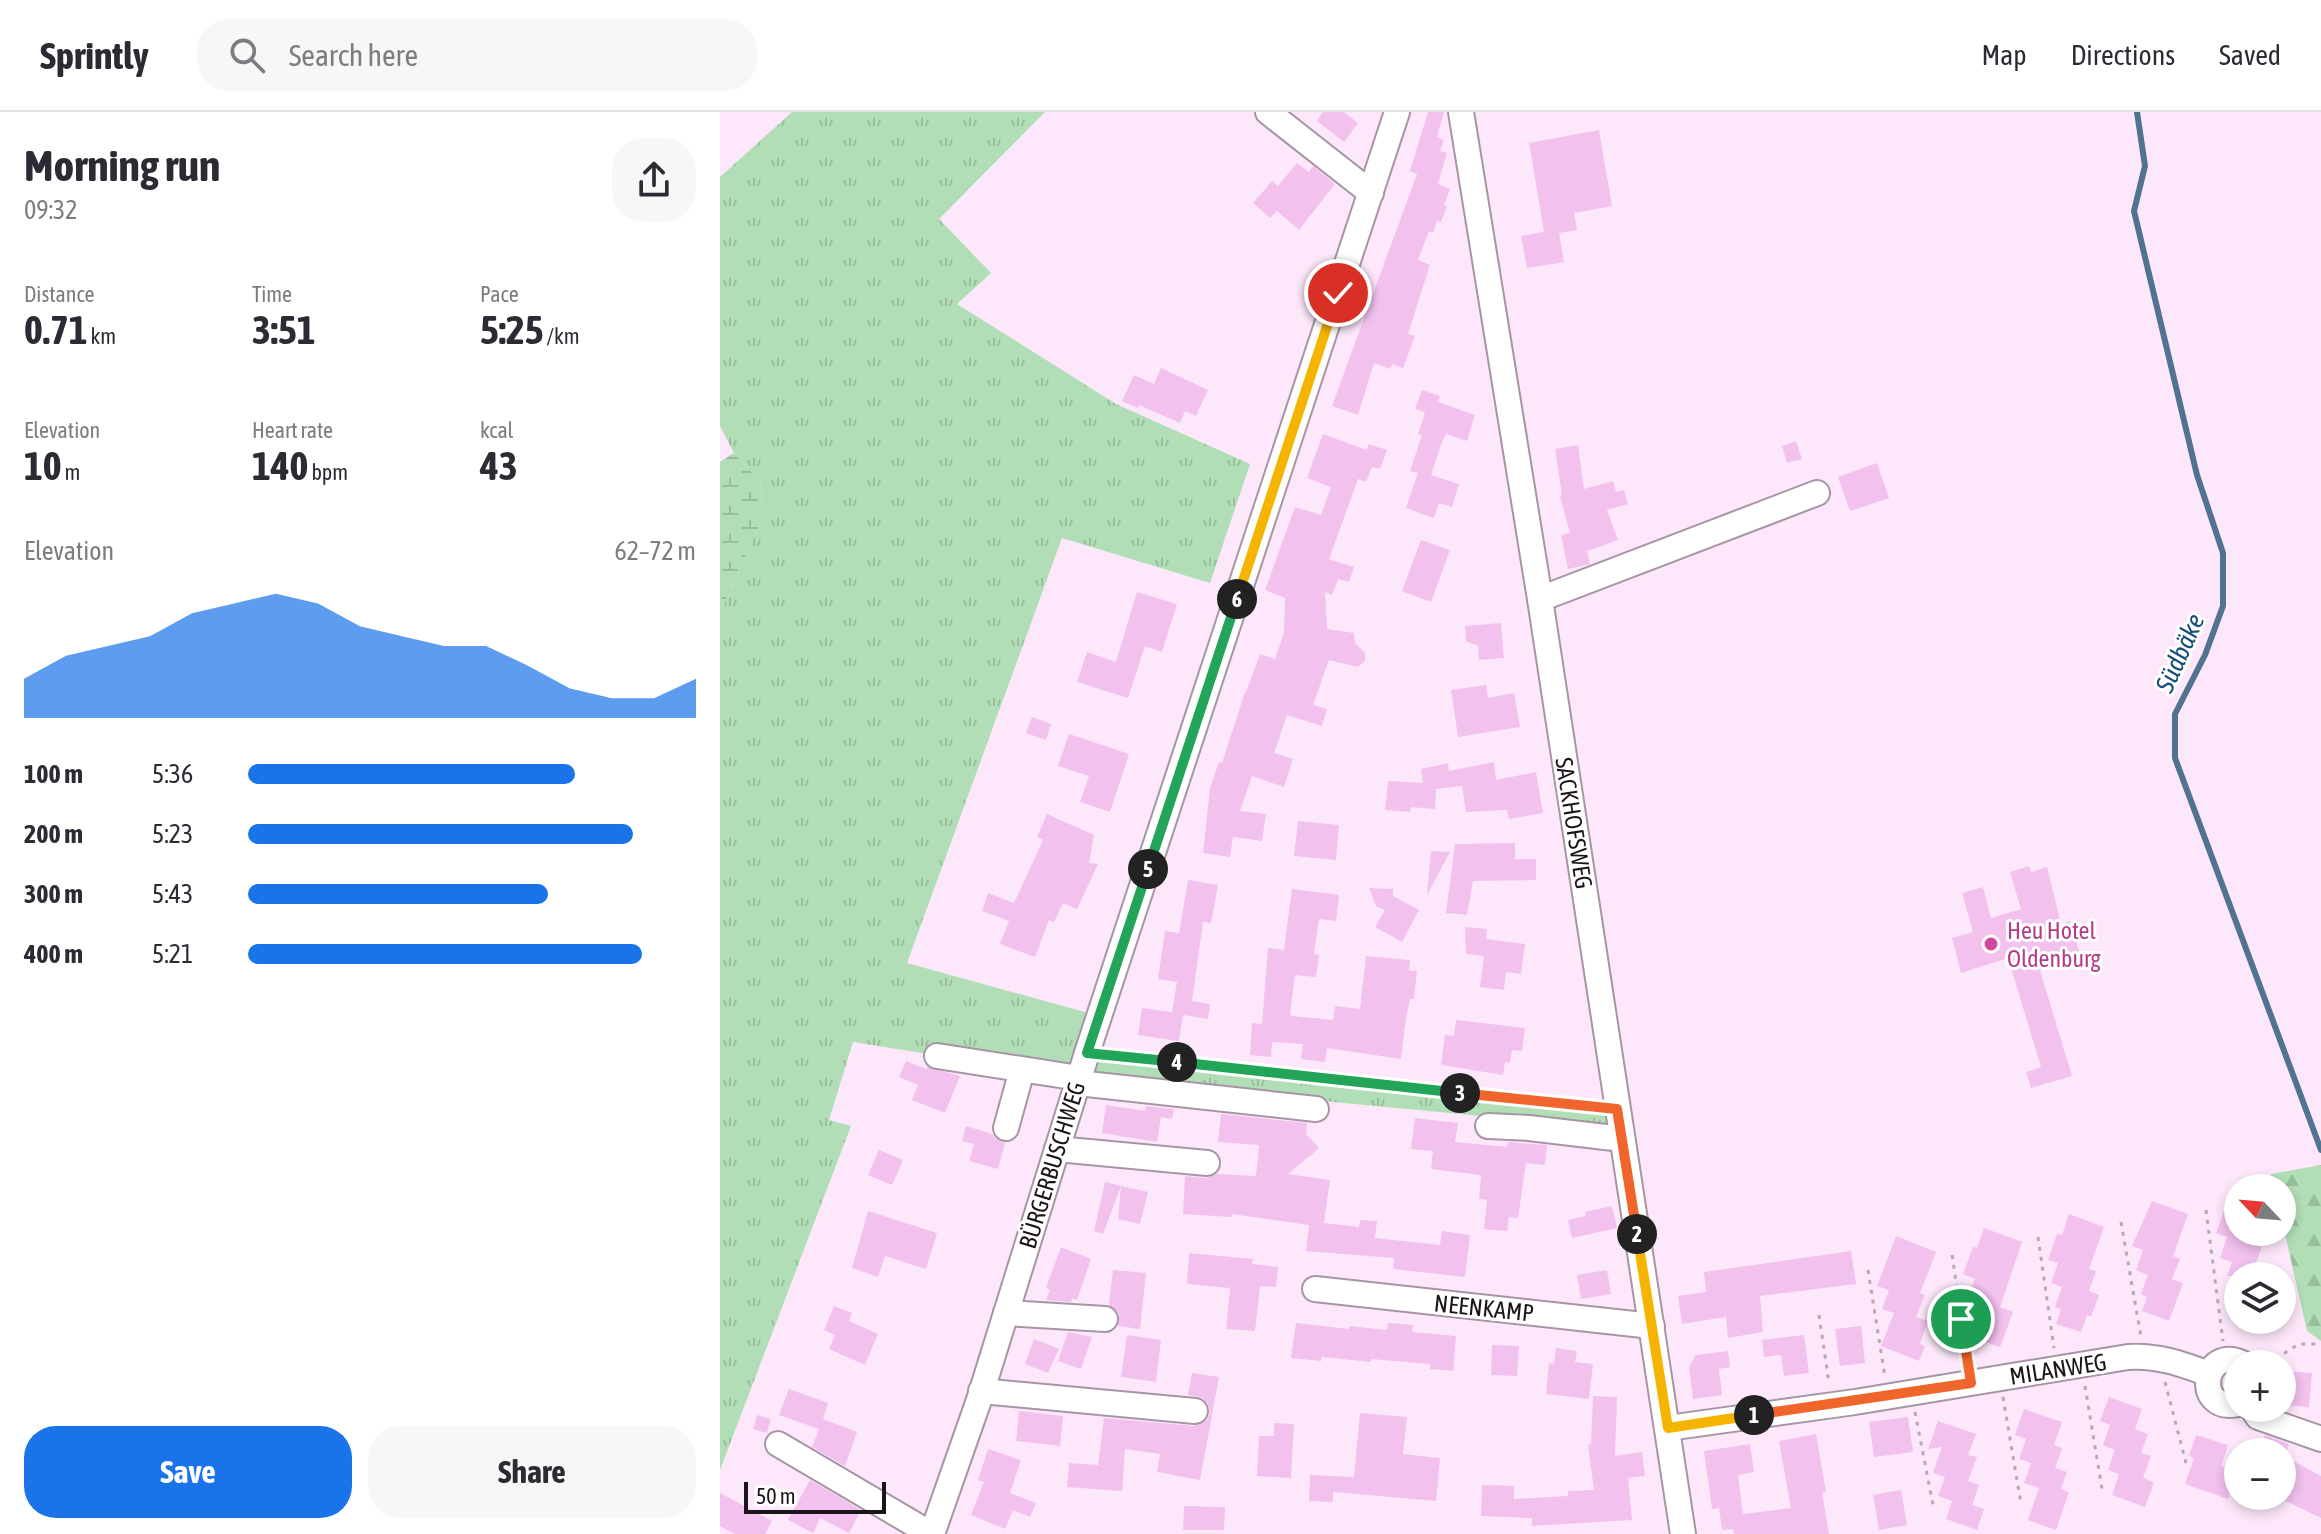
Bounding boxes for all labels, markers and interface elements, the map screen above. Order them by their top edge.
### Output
search box [197,19,757,91]
icon: search [225,33,269,77]
text: Sprintly [40,34,149,77]
text: Search here [289,38,418,72]
text: Map [1982,39,2027,71]
text: Directions [2071,39,2175,71]
text: Saved [2219,39,2281,71]
button: share [612,138,696,222]
text: Morning run [24,140,220,190]
text: 09:32 [24,195,78,225]
pin [1304,259,1372,327]
icon: check [1316,271,1360,315]
text: Distance [24,281,95,307]
text: Time [252,281,292,307]
text: Pace [480,281,519,307]
text: 0.71 [24,307,88,352]
text: 3:51 [252,307,316,352]
text: 5:25 [480,307,544,352]
text: km [88,323,116,349]
text: /km [544,323,580,349]
text: Elevation [24,417,100,443]
text: Heart rate [252,417,333,443]
text: kcal [480,417,513,443]
text: 10 [24,443,62,488]
text: 140 [252,443,308,488]
text: 43 [480,443,518,488]
text: m [62,459,80,485]
text: bpm [308,459,348,485]
text: Elevation [24,536,114,566]
text: 62–72 m [614,536,696,566]
pin: 6 [1217,579,1257,619]
text: 6 [1232,586,1242,612]
water label: Südbäke [2149,609,2211,698]
street label: SACKHOFSWEG [1550,755,1598,891]
text: 100 m [24,759,83,789]
text: 5:36 [152,759,193,789]
text: 200 m [24,819,83,849]
text: 5:23 [152,819,193,849]
pin: 5 [1128,849,1168,889]
text: 5 [1143,856,1153,882]
text: 300 m [24,879,83,909]
text: 5:43 [152,879,193,909]
place label: Heu Hotel Oldenburg [2007,917,2101,972]
marker: Heu Hotel Oldenburg [1982,935,2000,953]
text: 400 m [24,939,83,969]
text: 5:21 [152,939,193,969]
pin: 4 [1157,1042,1197,1082]
text: 4 [1172,1049,1182,1075]
pin: 3 [1440,1073,1480,1113]
street label: BÜRGERBUSCHWEG [1014,1078,1090,1252]
text: 3 [1455,1080,1465,1106]
north arrow [2224,1174,2296,1246]
map controls [2224,1174,2296,1510]
pin: 2 [1617,1214,1657,1254]
text: 2 [1632,1221,1642,1247]
button: layers [2224,1262,2296,1334]
pin [1927,1285,1995,1353]
street label: NEENKAMP [1433,1289,1535,1327]
icon: arrive [1939,1297,1983,1341]
street label: MILANWEG [2008,1348,2108,1390]
button: + [2224,1350,2296,1422]
pin: 1 [1734,1395,1774,1435]
text: 1 [1749,1402,1759,1428]
button: Save [24,1426,352,1518]
button: Share [368,1426,696,1518]
button: − [2224,1438,2296,1510]
scale bar [744,1478,886,1514]
text: 50 m [756,1483,796,1509]

